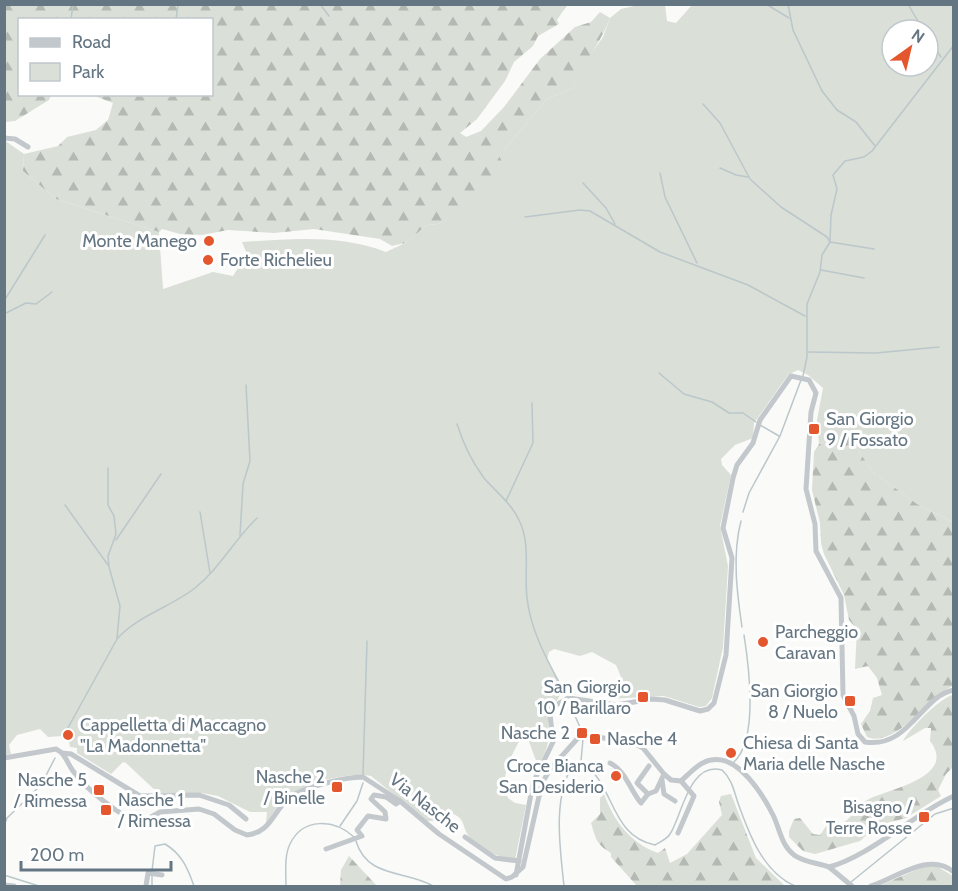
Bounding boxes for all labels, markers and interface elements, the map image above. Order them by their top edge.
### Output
legend [18,18,213,96]
north arrow [880,18,940,78]
text: N [908,25,928,47]
text: Road [72,31,111,53]
text: Park [72,61,105,83]
place label: Monte Manego [82,230,197,252]
marker: Monte Manego [202,234,216,248]
place label: Forte Richelieu [220,249,332,271]
marker: Forte Richelieu [201,253,215,267]
place label: San Giorgio 9 / Fossato [826,408,914,451]
marker: San Giorgio 9 / Fossato [807,422,821,436]
place label: Parcheggio Caravan [775,621,858,664]
marker: Parcheggio Caravan [756,635,770,649]
place label: San Giorgio 10 / Barillaro [537,676,631,719]
place label: San Giorgio 8 / Nuelo [750,680,838,723]
marker: San Giorgio 10 / Barillaro [636,690,650,704]
marker: San Giorgio 8 / Nuelo [843,694,857,708]
place label: Cappelletta di Maccagno "La Madonnetta" [80,714,266,757]
place label: Nasche 2 [501,722,570,744]
marker: Nasche 2 [575,726,589,740]
marker: Cappelletta di Maccagno "La Madonnetta" [61,728,75,742]
place label: Nasche 4 [607,728,677,750]
marker: Nasche 4 [588,732,602,746]
place label: Chiesa di Santa Maria delle Nasche [743,732,885,775]
marker: Chiesa di Santa Maria delle Nasche [724,746,738,760]
place label: Croce Bianca San Desiderio [499,755,604,798]
place label: Nasche 2 / Binelle [256,766,325,809]
street label: Via Nasche [385,768,465,838]
place label: Nasche 5 / Rimessa [13,769,87,812]
marker: Croce Bianca San Desiderio [609,769,623,783]
marker: Nasche 2 / Binelle [330,780,344,794]
marker: Nasche 5 / Rimessa [92,783,106,797]
place label: Nasche 1 / Rimessa [117,789,191,832]
place label: Bisagno / Terre Rosse [826,796,913,839]
marker: Nasche 1 / Rimessa [99,803,113,817]
marker: Bisagno / Terre Rosse [917,810,931,824]
scale bar [21,834,171,872]
text: 200 m [30,844,84,866]

